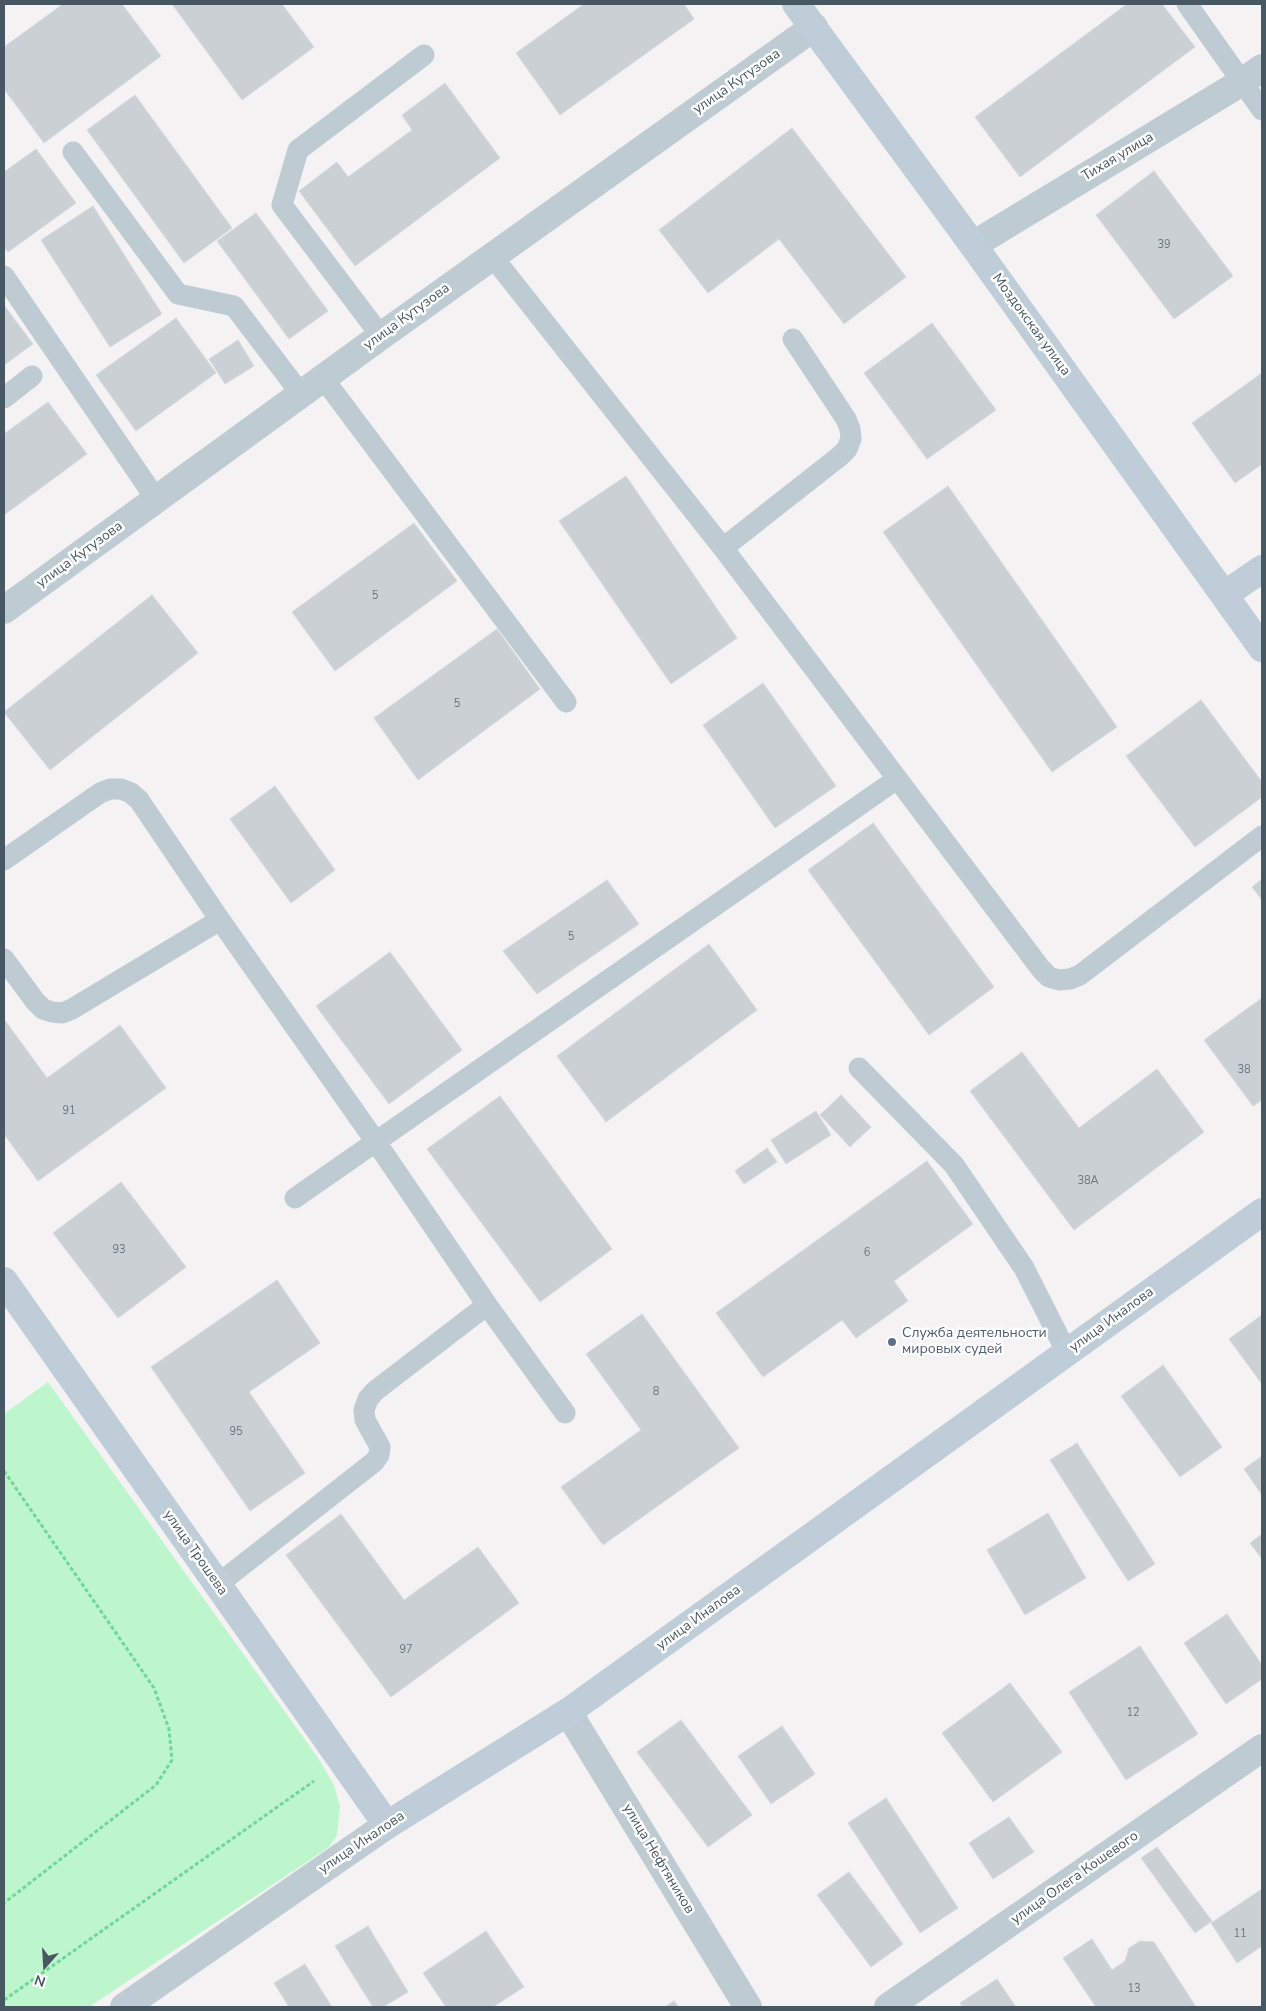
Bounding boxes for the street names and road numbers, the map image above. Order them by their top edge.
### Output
street label: улица Кутузова [690,46,784,118]
street label: Тихая улица [1079,129,1157,185]
street label: Моздокская улица [988,271,1074,379]
street label: улица Кутузова [361,280,453,354]
street label: улица Кутузова [34,518,126,592]
street label: улица Иналова [1067,1284,1157,1356]
street label: улица Трошева [159,1507,231,1599]
street label: улица Иналова [654,1582,744,1654]
street label: улица Нефтяников [619,1801,697,1917]
street label: улица Иналова [316,1808,408,1878]
street label: улица Олега Кошевого [1008,1828,1142,1928]

